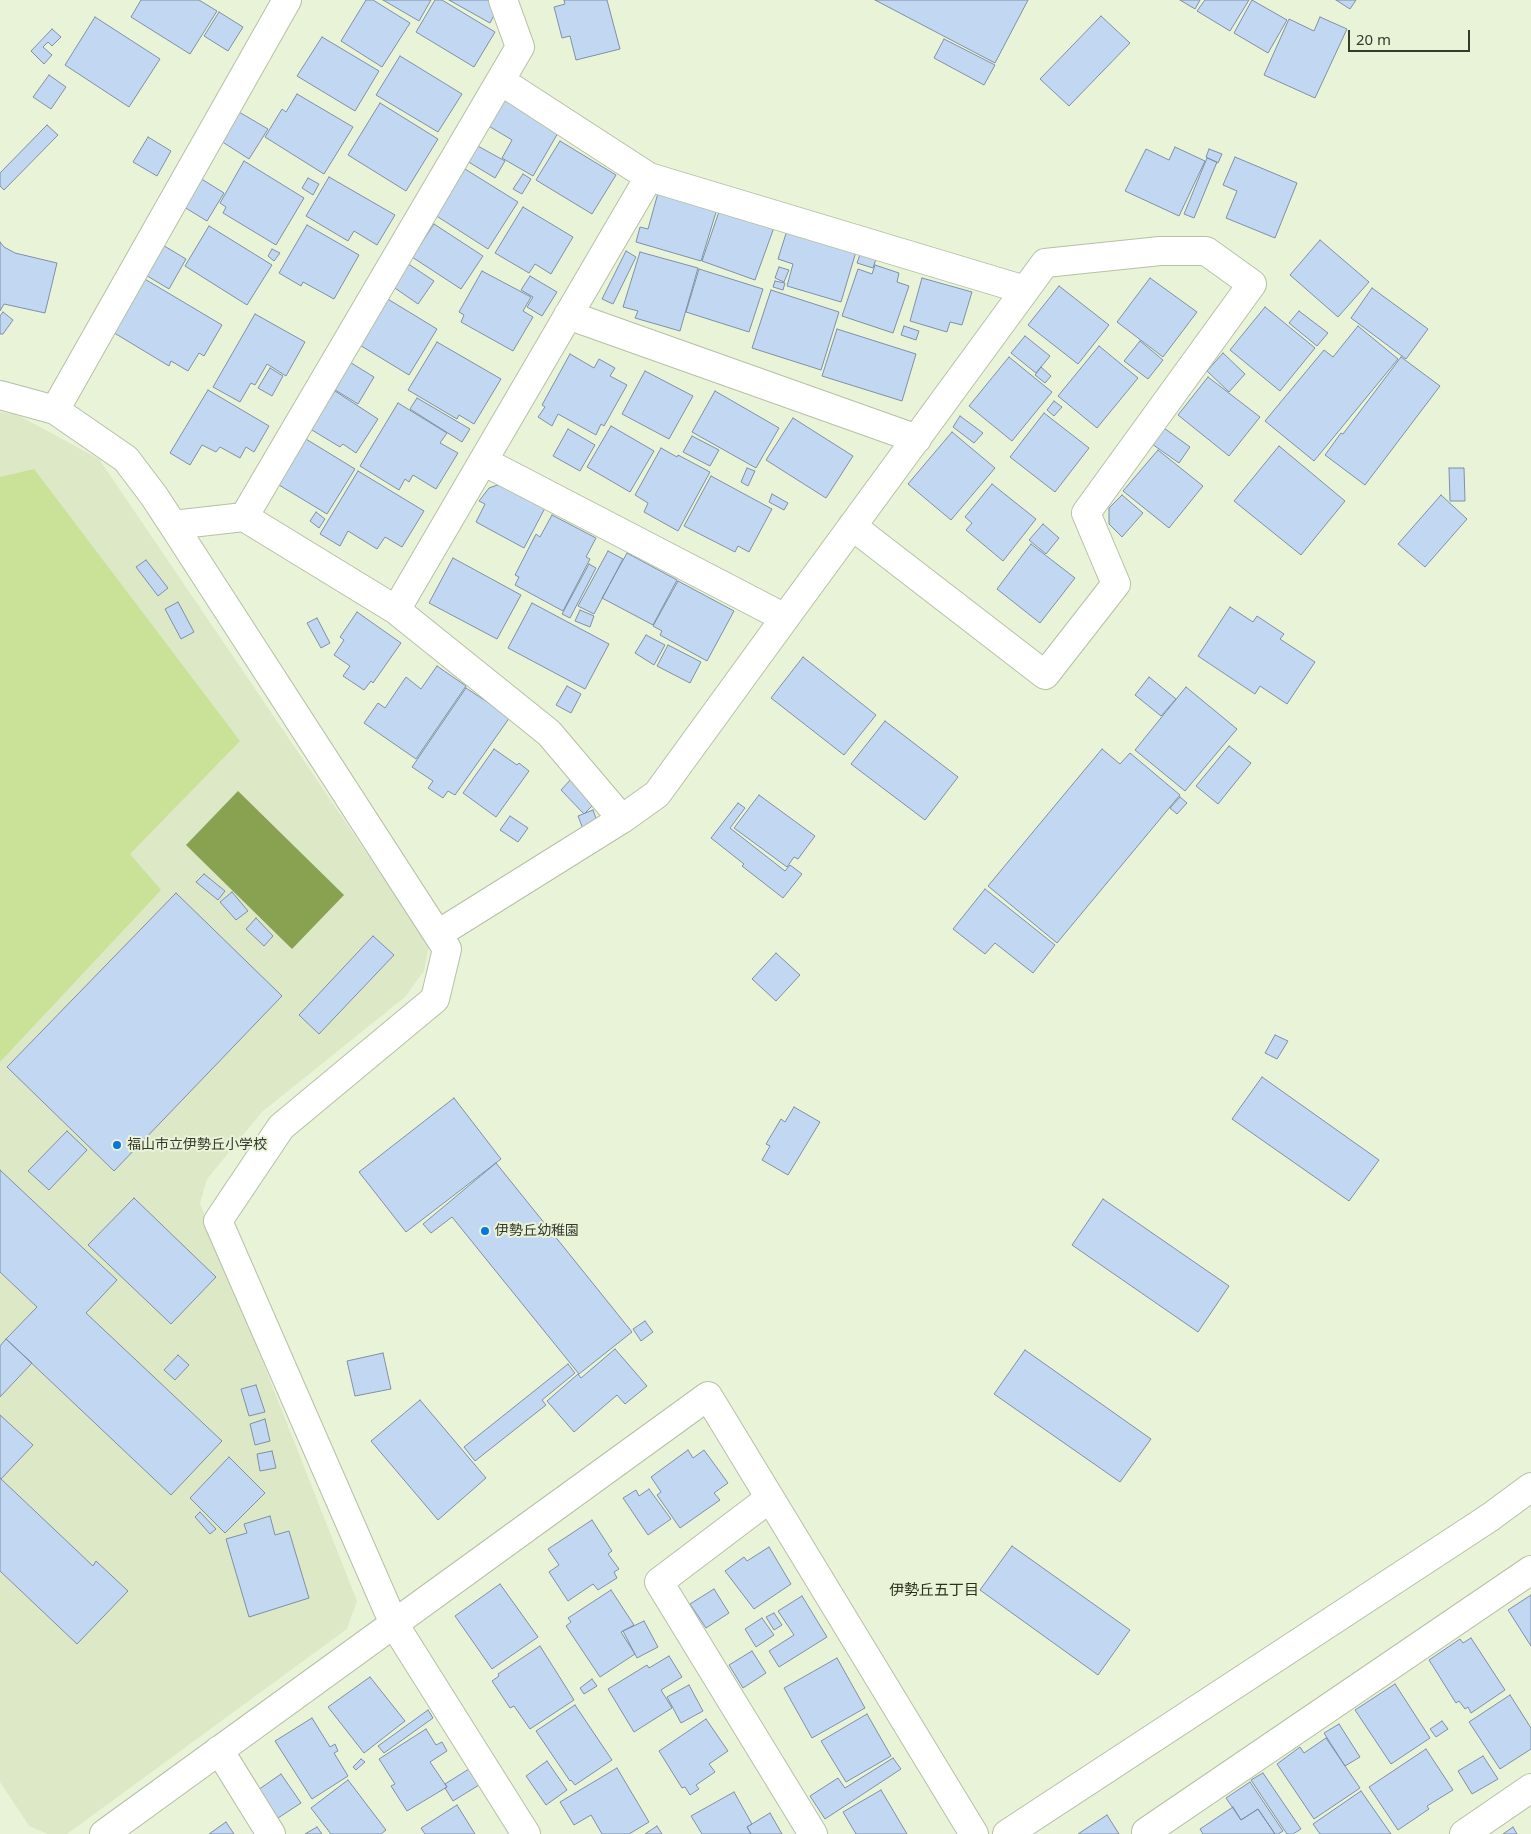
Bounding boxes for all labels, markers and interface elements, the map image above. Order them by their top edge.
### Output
scale bar [1351,20,1474,52]
text: 20 m [1356,29,1391,49]
place label: 福山市立伊勢丘小学校 [127,1137,267,1153]
marker: 福山市立伊勢丘小学校 [111,1139,123,1151]
place label: 伊勢丘幼稚園 [495,1223,579,1239]
marker: 伊勢丘幼稚園 [479,1225,491,1237]
district label: 伊勢丘五丁目 [889,1582,979,1600]

